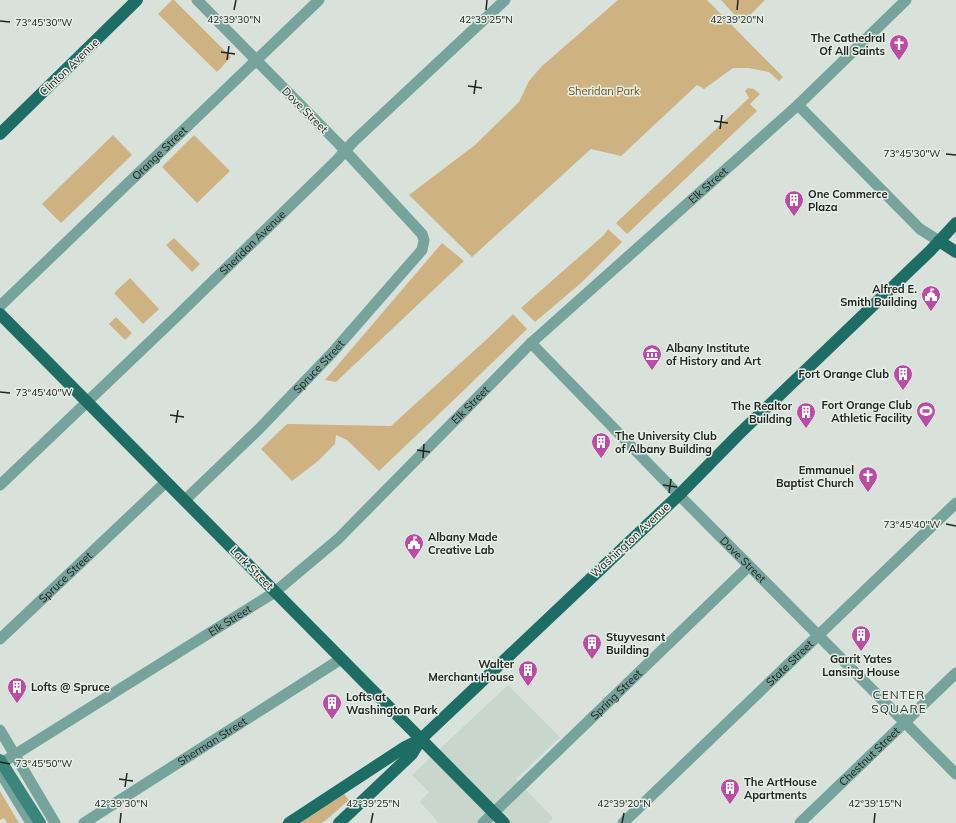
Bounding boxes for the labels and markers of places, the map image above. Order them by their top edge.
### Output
place label: The Cathedral Of All Saints [811,31,885,58]
church icon: The Cathedral Of All Saints [888,33,910,61]
place label: One Commerce Plaza [808,187,888,214]
building icon: One Commerce Plaza [783,189,805,217]
place label: Alfred E. Smith Building [840,282,917,309]
public building icon: Alfred E. Smith Building [920,284,942,312]
place label: Albany Institute of History and Art [666,341,761,368]
museum icon: Albany Institute of History and Art [641,343,663,371]
building icon: Fort Orange Club [892,363,914,391]
place label: Fort Orange Club [799,367,889,381]
place label: Fort Orange Club Athletic Facility [822,398,912,425]
place label: The Realtor Building [731,399,793,426]
sports icon: Fort Orange Club Athletic Facility [915,400,937,428]
building icon: The Realtor Building [795,401,817,429]
place label: The University Club of Albany Building [615,429,717,456]
building icon: The University Club of Albany Building [590,431,612,459]
place label: Emmanuel Baptist Church [776,463,854,490]
church icon: Emmanuel Baptist Church [857,465,879,493]
place label: Albany Made Creative Lab [428,530,498,557]
public building icon: Albany Made Creative Lab [403,532,425,560]
building icon: Garrit Yates Lansing House [850,624,872,652]
place label: Stuyvesant Building [606,630,665,657]
building icon: Stuyvesant Building [581,632,603,660]
place label: Garrit Yates Lansing House [822,652,900,679]
place label: Walter Merchant House [428,657,515,684]
building icon: Walter Merchant House [517,659,539,687]
building icon: Lofts @ Spruce [6,676,28,704]
place label: Lofts @ Spruce [31,680,110,694]
place label: Lofts at Washington Park [346,690,438,717]
building icon: Lofts at Washington Park [321,692,343,720]
place label: The ArtHouse Apartments [744,775,817,802]
building icon: The ArtHouse Apartments [719,777,741,805]

